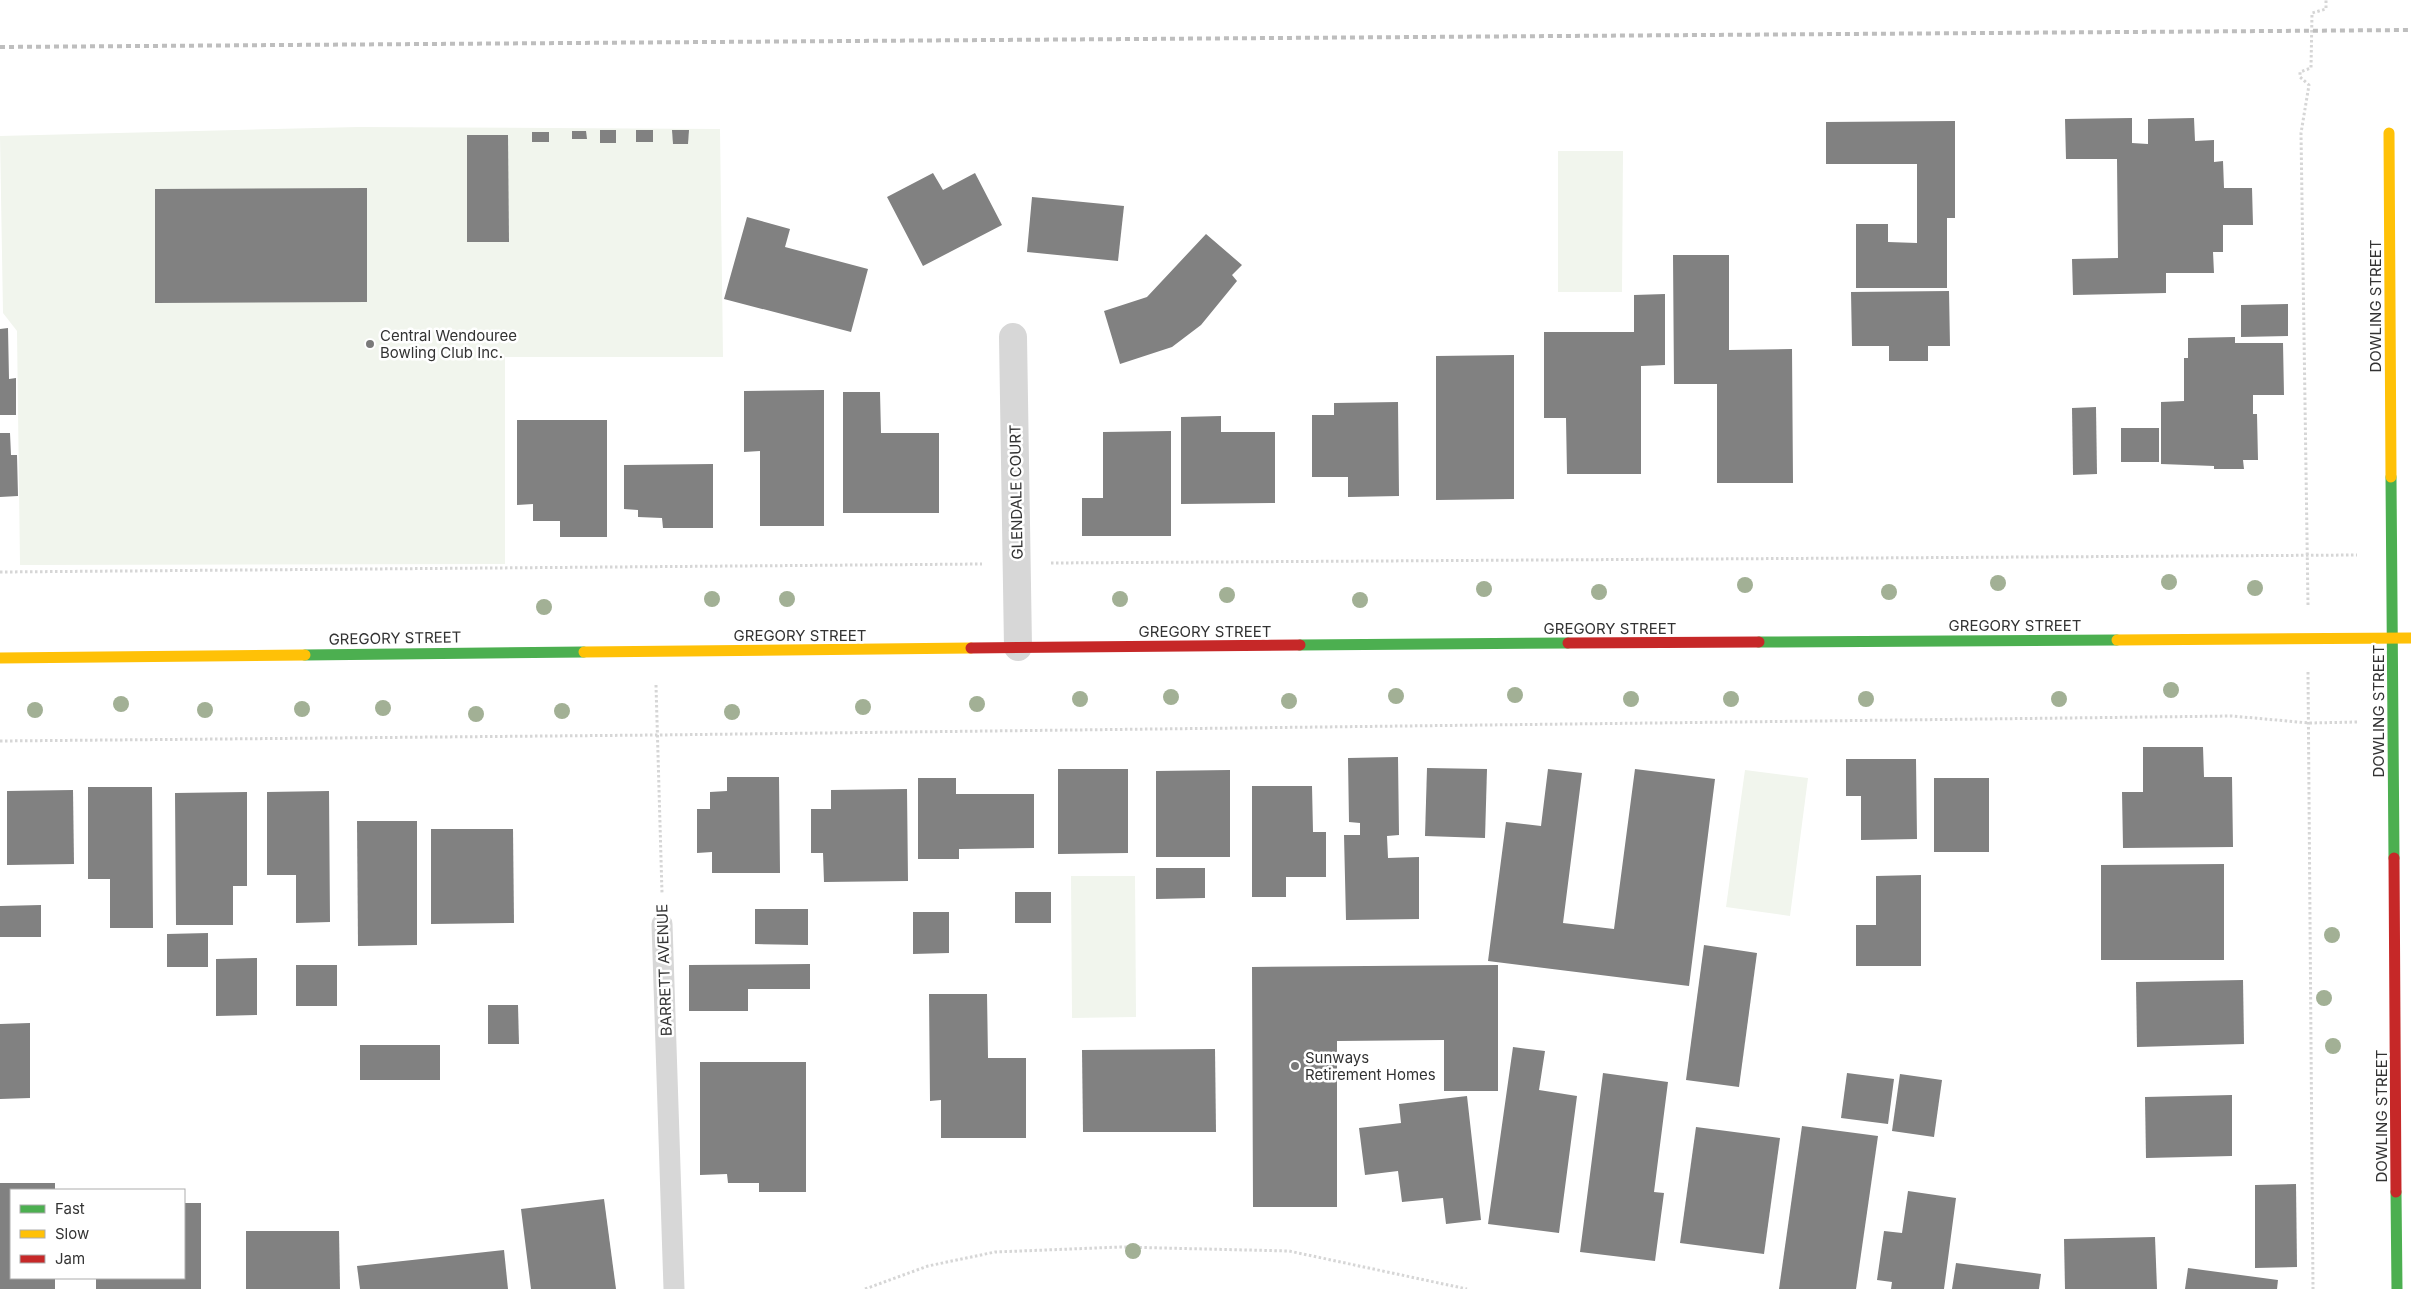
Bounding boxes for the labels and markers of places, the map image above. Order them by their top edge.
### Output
place label: Central Wendouree Bowling Club Inc. [380,326,517,362]
marker: Central Wendouree Bowling Club Inc. [364,338,376,350]
place label: Sunways Retirement Homes [1305,1048,1436,1084]
marker: Sunways Retirement Homes [1289,1060,1301,1072]

